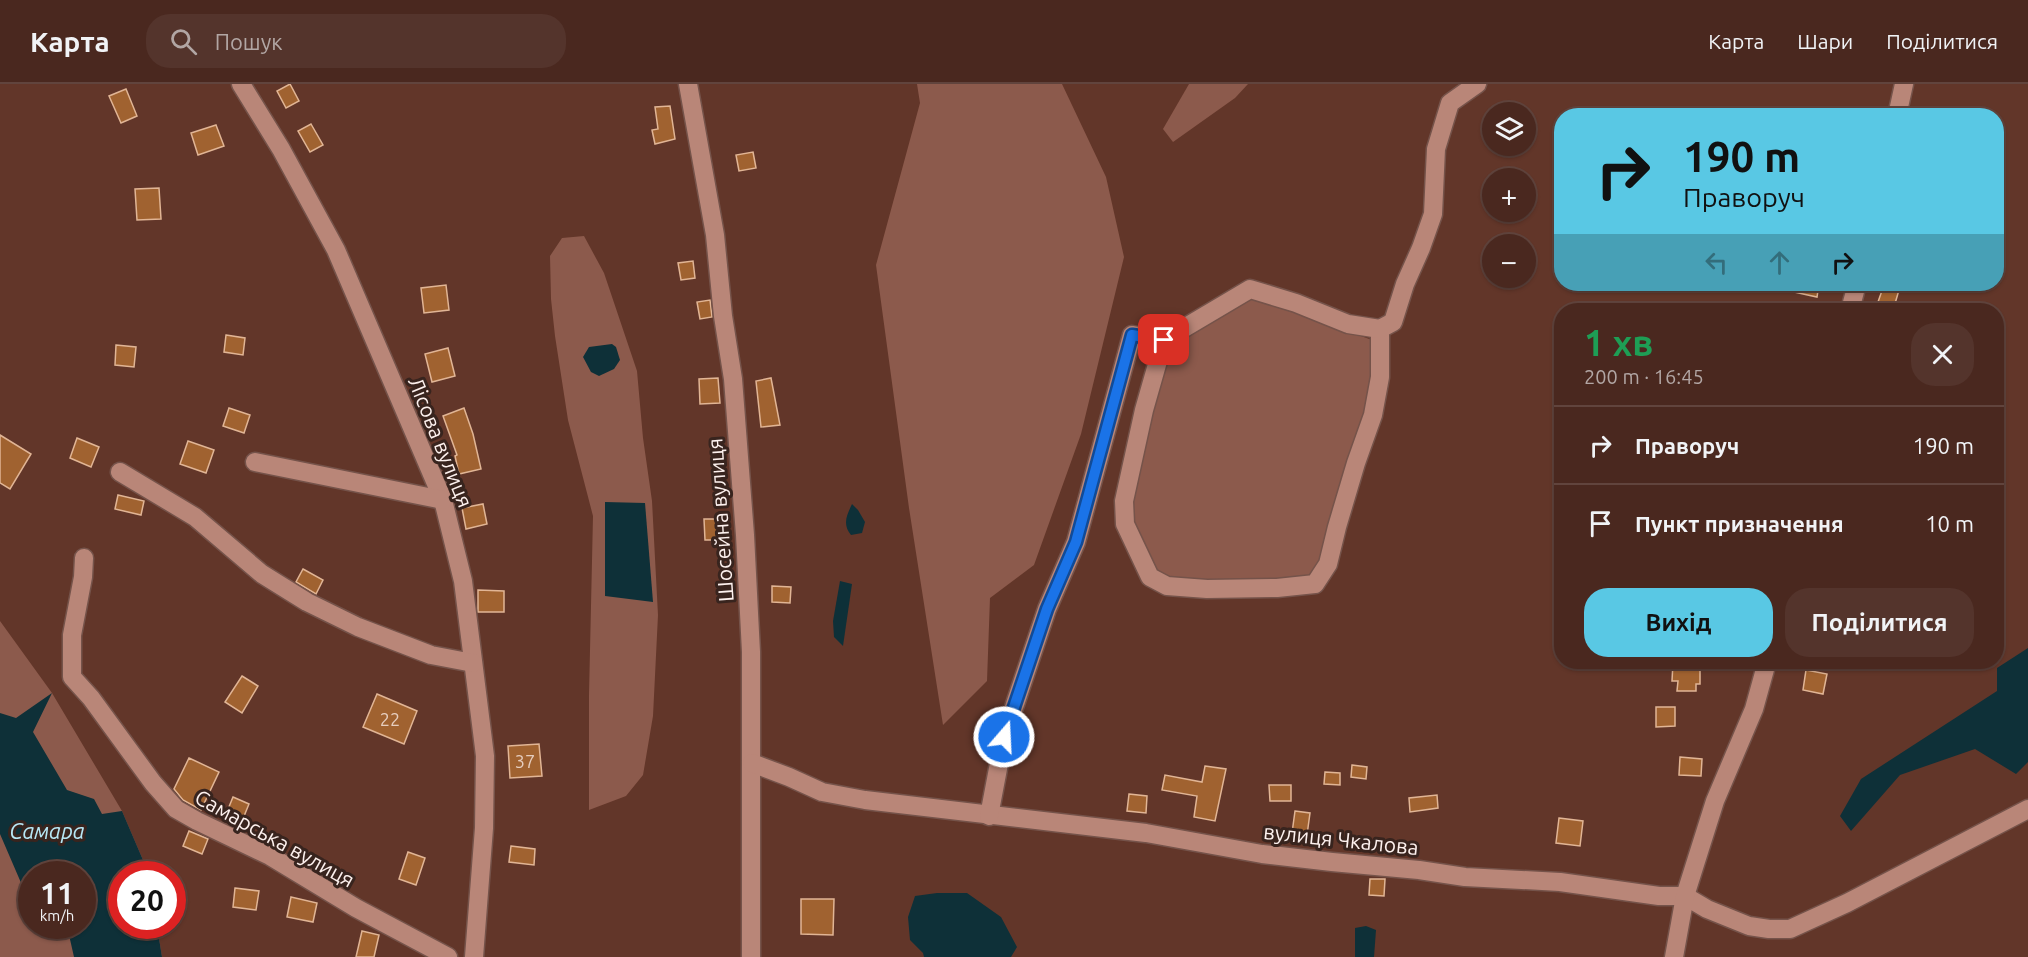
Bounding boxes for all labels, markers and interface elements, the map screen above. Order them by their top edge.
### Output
search box [146,14,566,68]
icon: search [167,25,200,58]
text: Карта [30,26,110,57]
text: Пошук [215,29,283,54]
text: Карта [1708,29,1764,53]
text: Шари [1797,29,1853,53]
text: Поділитися [1886,29,1998,53]
map controls [1482,102,1536,288]
button: layers [1482,102,1536,156]
icon: right [1584,132,1662,210]
text: 190 m [1683,133,1800,180]
button: + [1482,168,1536,222]
text: Праворуч [1683,182,1805,212]
button: − [1482,234,1536,288]
icon: left [1700,246,1733,279]
icon: ahead [1763,246,1796,279]
icon: right [1826,246,1859,279]
pin [1138,314,1189,365]
text: 1 хв [1584,322,1653,363]
icon: arrive [1147,323,1180,356]
button: close [1911,323,1974,386]
text: 200 m · 16:45 [1584,365,1704,388]
street label: Лісова вулиця [404,373,478,511]
icon: right [1584,429,1617,462]
text: Праворуч [1635,433,1739,458]
text: 190 m [1913,433,1974,458]
street label: Шосейна вулиця [702,437,738,603]
icon: arrive [1584,507,1617,540]
text: Пункт призначення [1635,511,1844,536]
text: 10 m [1925,511,1974,536]
button: Вихід [1584,588,1773,657]
button: Поділитися [1785,588,1974,657]
position arrow [972,705,1036,769]
house number: 22 [380,709,400,729]
house number: 37 [515,751,535,771]
street label: Самарська вулиця [191,784,359,892]
water label: Самара [9,818,85,843]
street label: вулиця Чкалова [1262,819,1420,859]
speed limit sign: 20 [108,861,186,939]
text: 11 [40,876,74,910]
text: km/h [40,907,74,924]

